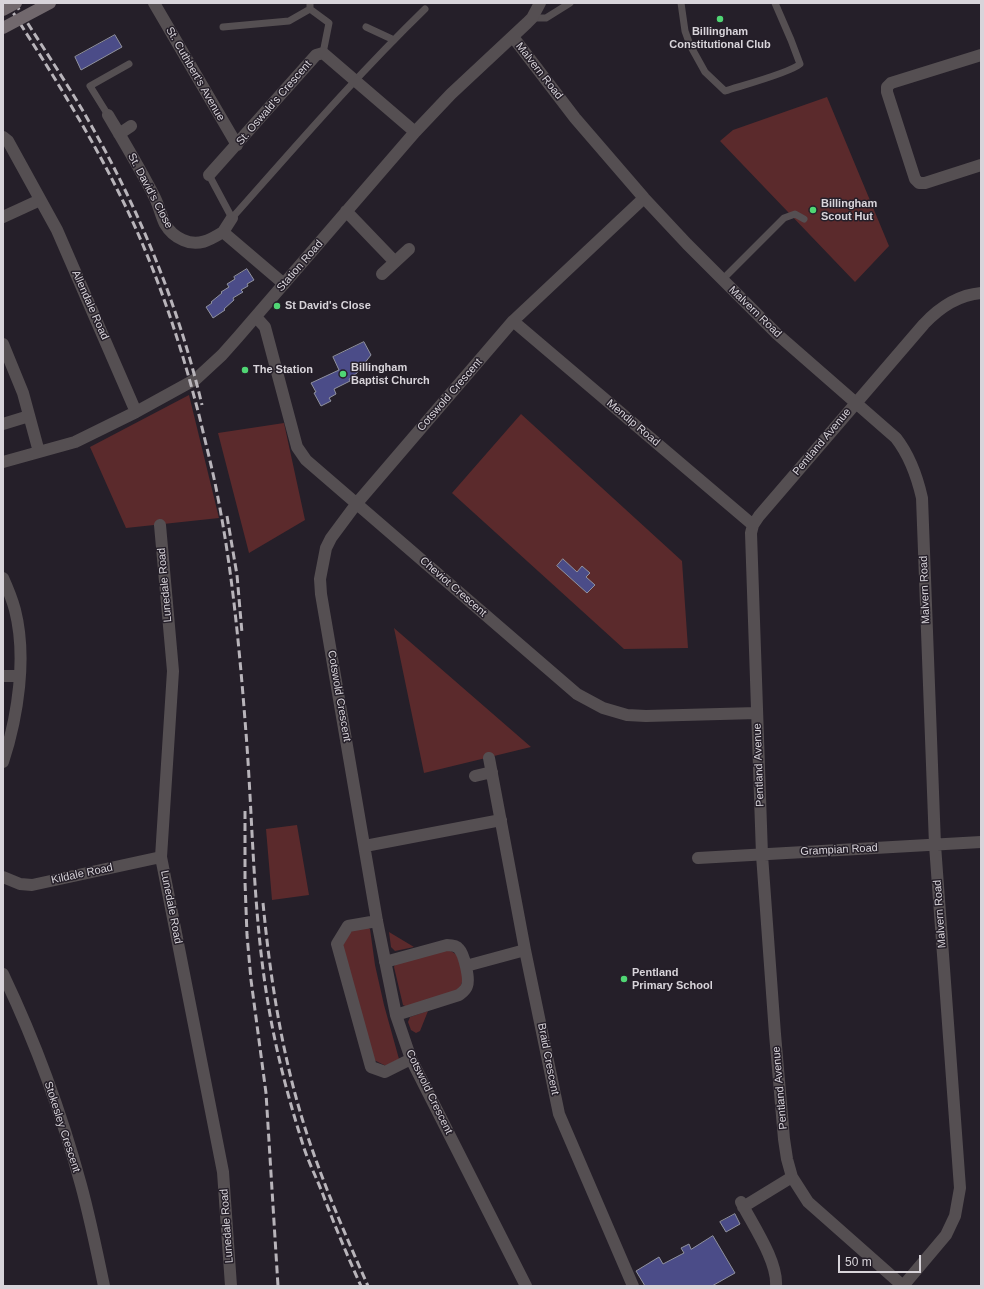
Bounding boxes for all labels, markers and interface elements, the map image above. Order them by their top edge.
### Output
marker: Billingham Constitutional Club [715,14,725,24]
street label: St. Cuthbert's Avenue [163,25,227,123]
place label: Billingham Constitutional Club [669,25,771,51]
street label: Malvern Road [513,40,565,102]
street label: St. Oswald's Crescent [234,58,314,148]
street label: St. David's Close [125,151,175,231]
place label: Billingham Scout Hut [821,197,877,223]
marker: Billingham Scout Hut [808,205,818,215]
street label: Station Road [274,238,326,294]
street label: Allendale Road [69,268,111,342]
street label: Malvern Road [726,283,784,341]
place label: St David's Close [285,299,371,313]
marker: St David's Close [272,301,282,311]
street label: Cotswold Crescent [415,356,485,434]
place label: Billingham Baptist Church [351,361,430,387]
place label: The Station [253,363,313,377]
marker: The Station [240,365,250,375]
marker: Billingham Baptist Church [338,369,348,379]
street label: Mendip Road [604,397,662,449]
street label: Pentland Avenue [790,406,854,478]
street label: Lunedale Road [155,547,175,623]
street label: Cheviot Crescent [417,554,489,620]
street label: Malvern Road [917,556,933,624]
street label: Cotswold Crescent [324,649,354,743]
street label: Pentland Avenue [751,723,767,807]
street label: Grampian Road [800,841,878,859]
street label: Kildale Road [50,861,114,887]
street label: Lunedale Road [157,869,185,945]
street label: Malvern Road [931,879,949,949]
place label: Pentland Primary School [632,966,713,992]
marker: Pentland Primary School [619,974,629,984]
street label: Braid Crescent [535,1022,561,1096]
street label: Pentland Avenue [770,1046,790,1130]
street label: Cotswold Crescent [403,1048,455,1136]
street label: Stokesley Crescent [41,1080,83,1174]
street label: Lunedale Road [218,1188,236,1264]
scale bar [840,1247,923,1273]
text: 50 m [845,1255,872,1269]

